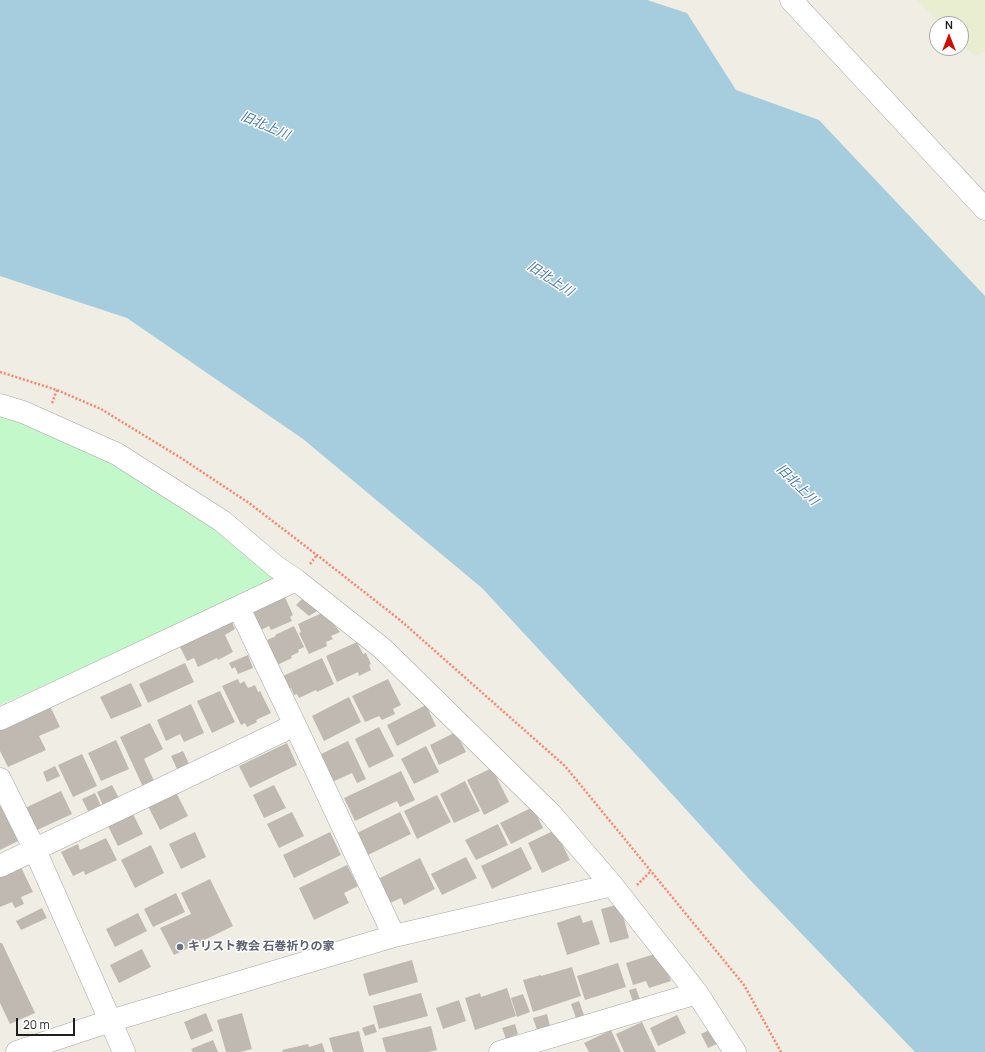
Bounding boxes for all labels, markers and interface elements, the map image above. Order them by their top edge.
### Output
north arrow [929,16,969,56]
text: N [945,17,953,32]
water label: 旧北上川 [238,109,292,143]
water label: 旧北上川 [524,258,576,300]
water label: 旧北上川 [773,461,821,509]
place label: キリスト教会 石巻祈りの家 [188,940,334,954]
marker: キリスト教会 石巻祈りの家 [175,942,185,952]
scale bar [18,1010,77,1036]
text: 20 m [23,1016,50,1033]

